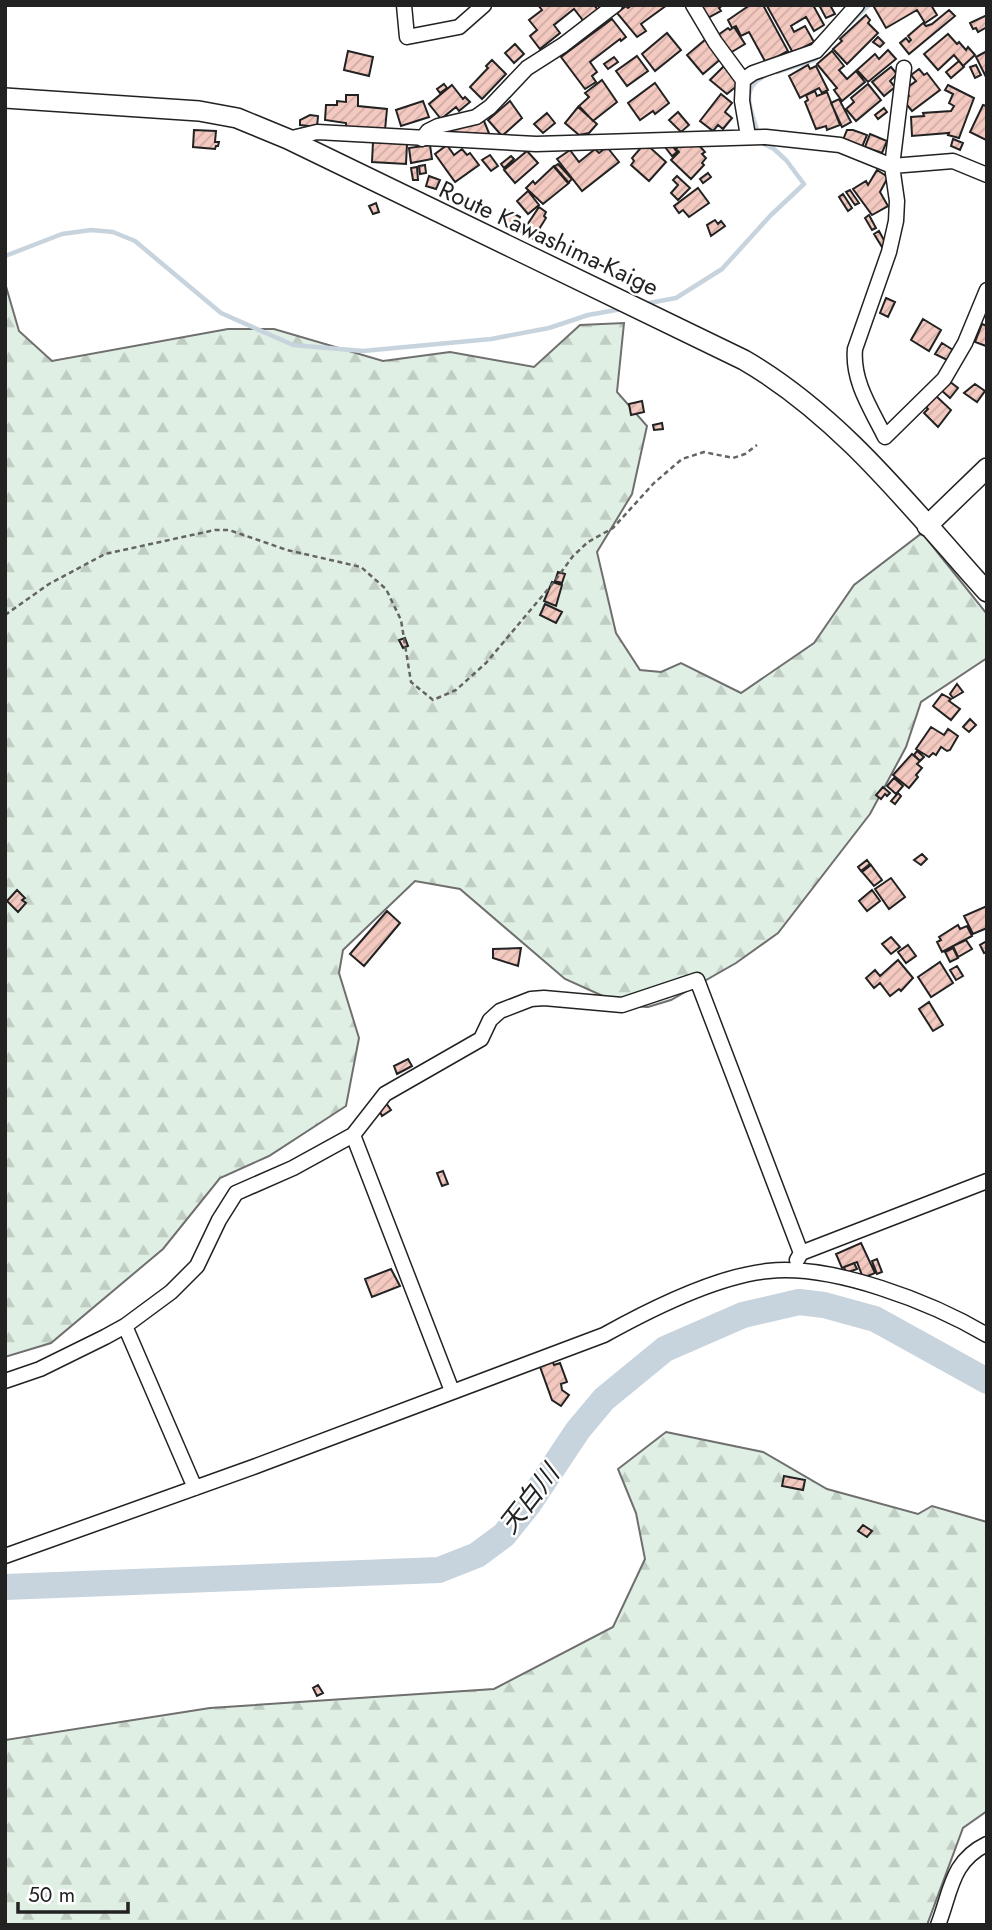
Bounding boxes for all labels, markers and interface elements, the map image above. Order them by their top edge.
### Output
street label: Route Kawashima-Kaige [434,172,664,304]
water label: 天白川 [490,1454,570,1541]
scale bar [18,1870,128,1914]
text: 50 m [28,1880,75,1910]

